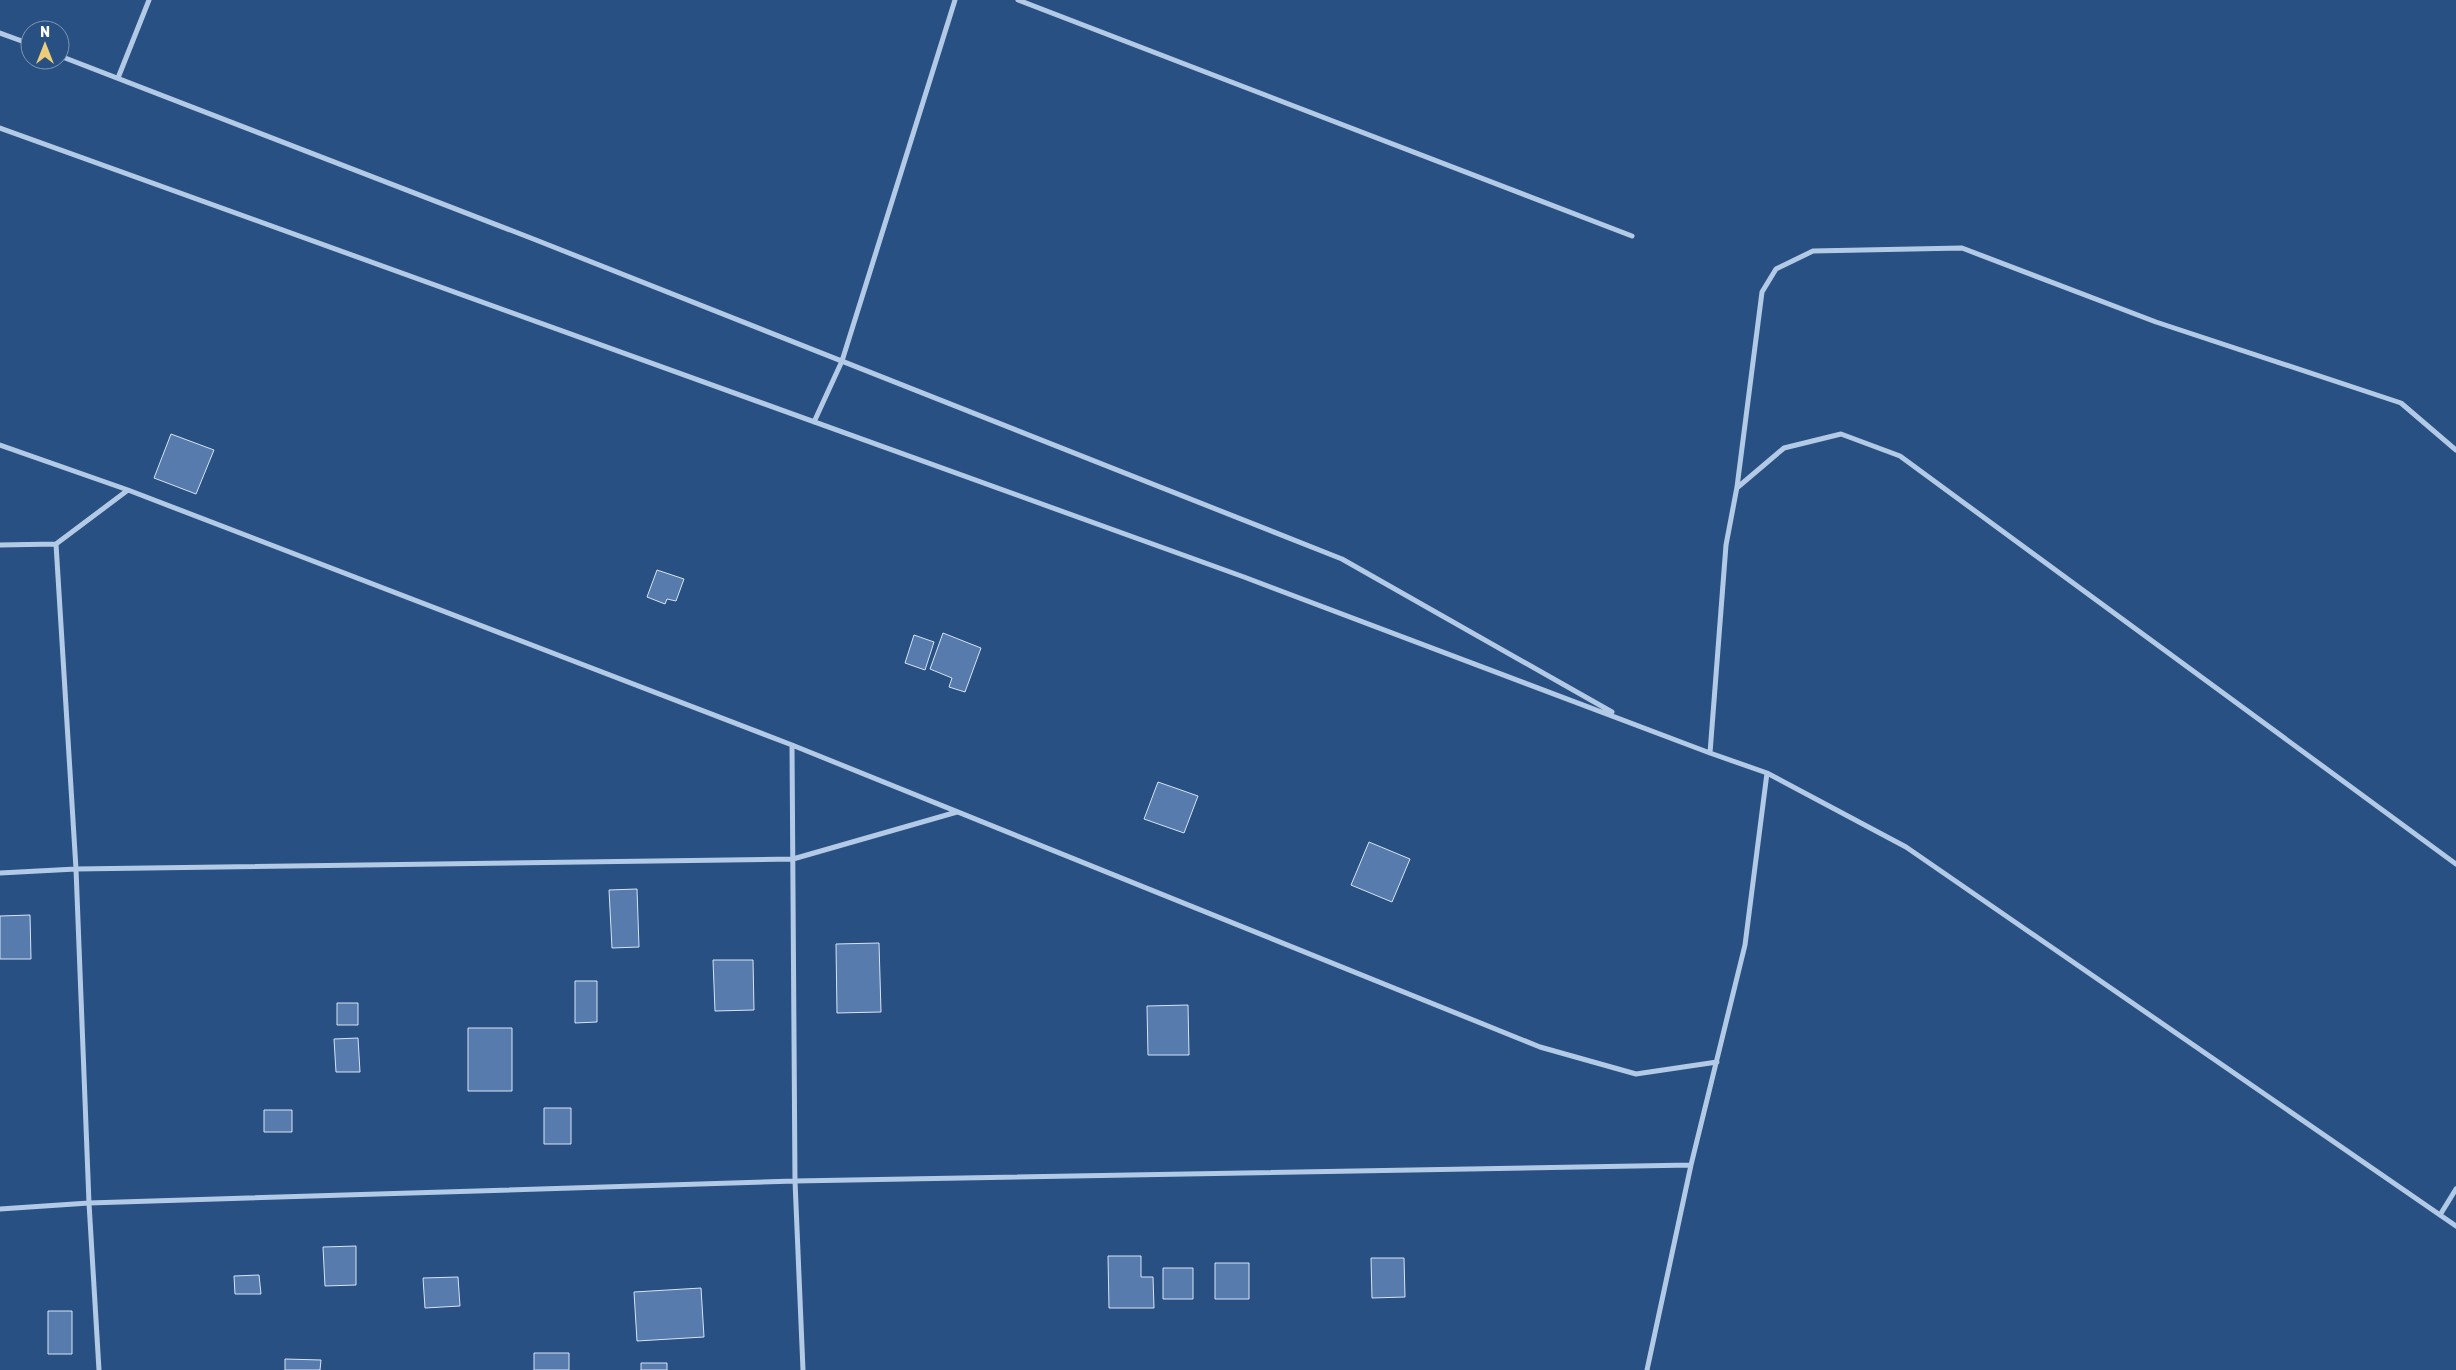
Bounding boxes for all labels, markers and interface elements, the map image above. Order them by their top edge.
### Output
north arrow [20,20,70,70]
text: N [40,24,50,41]

